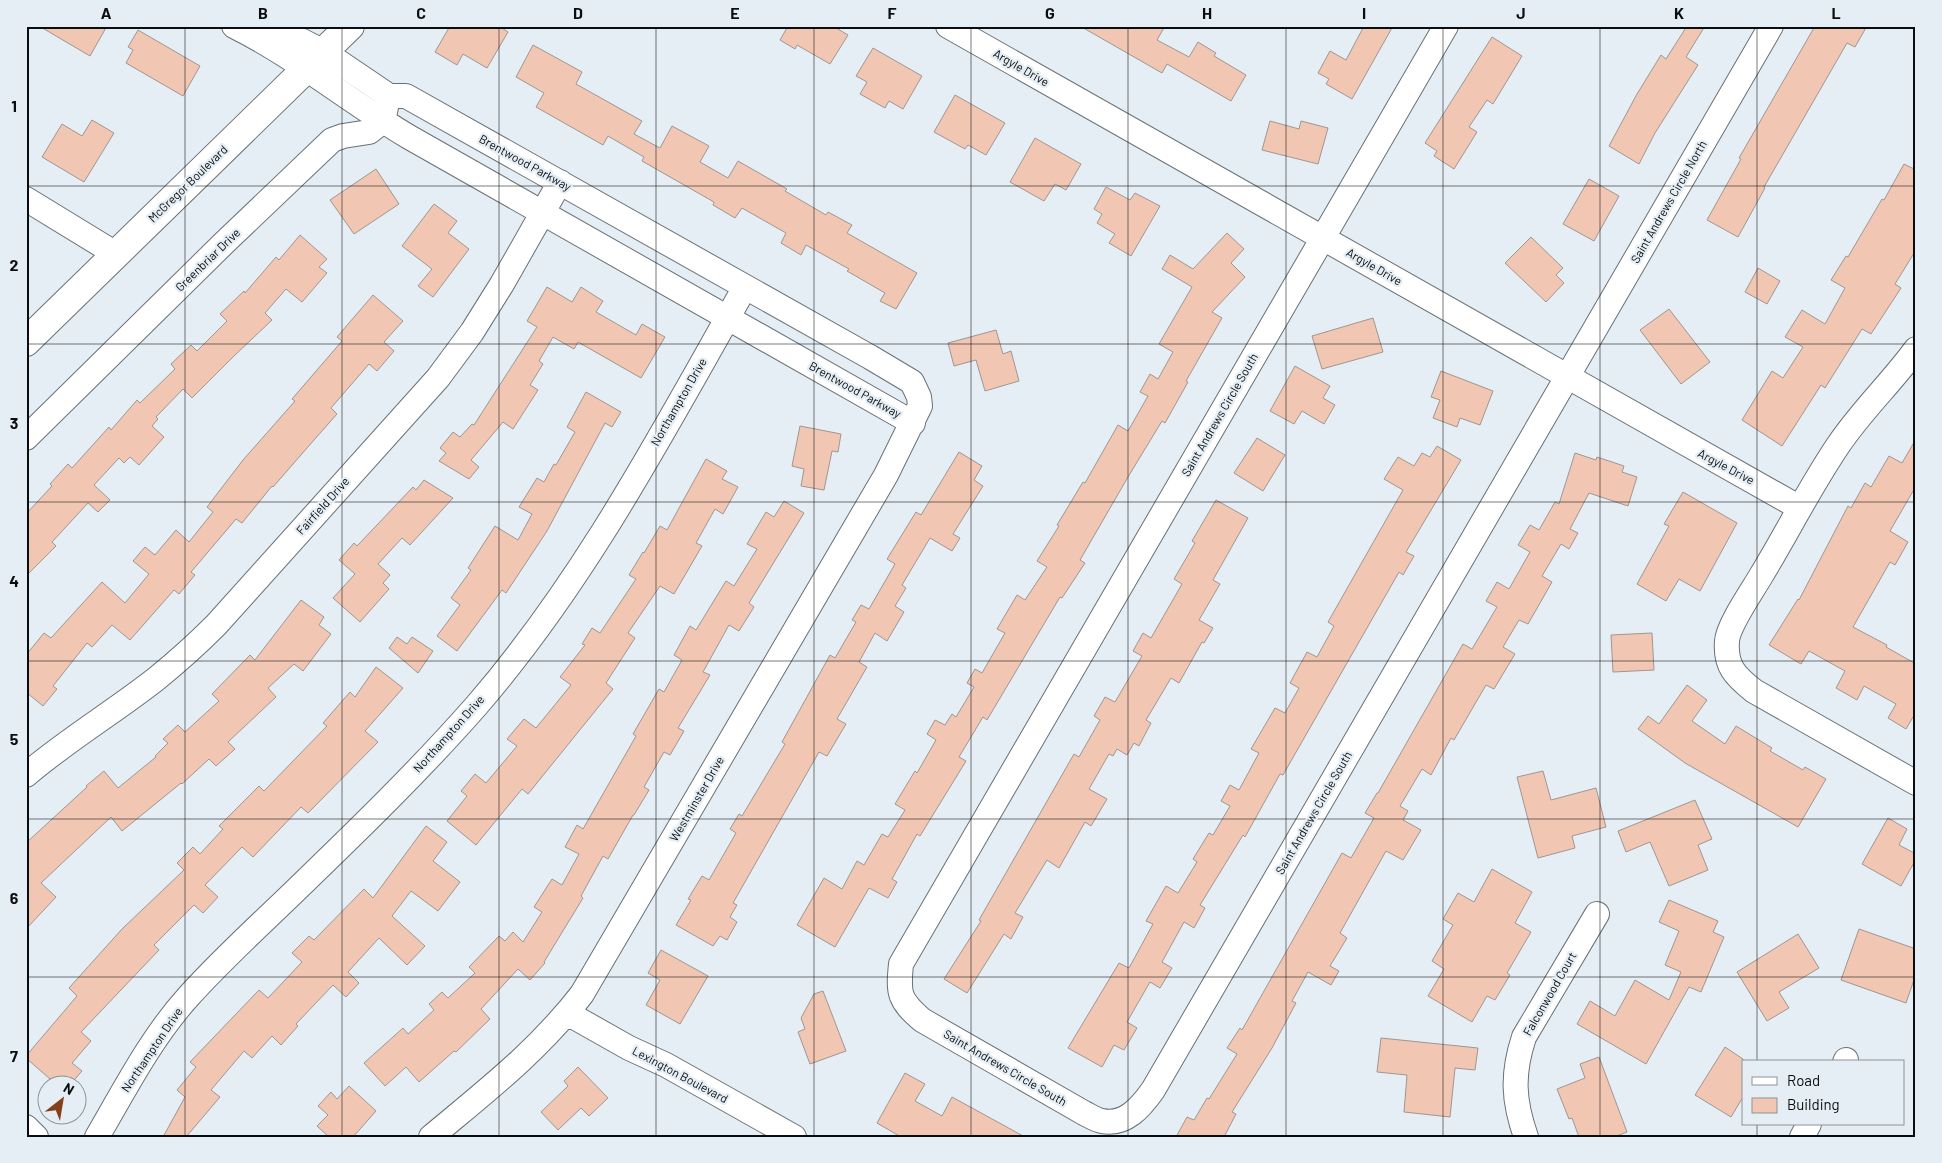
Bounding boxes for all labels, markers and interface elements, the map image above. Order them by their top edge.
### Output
text: A [101,3,112,22]
text: B [258,3,268,22]
text: C [416,3,426,22]
text: D [573,3,583,22]
text: E [730,3,740,22]
text: F [888,3,897,22]
text: G [1045,3,1055,22]
text: H [1202,3,1212,22]
text: I [1362,3,1366,22]
text: J [1516,3,1526,22]
text: K [1674,3,1684,22]
text: L [1831,3,1841,22]
street label: Argyle Drive [991,46,1052,89]
text: 1 [11,96,17,115]
street label: Brentwood Parkway [477,131,574,193]
street label: Saint Andrews Circle North [1627,138,1709,265]
street label: McGregor Boulevard [145,142,230,225]
street label: Greenbriar Drive [172,225,243,294]
street label: Argyle Drive [1344,245,1405,288]
text: 2 [10,255,19,274]
street label: Saint Andrews Circle South [1178,350,1260,479]
street label: Northampton Drive [647,355,709,448]
street label: Brentwood Parkway [807,358,904,420]
text: 3 [10,413,18,432]
street label: Argyle Drive [1696,445,1757,487]
street label: Fairfield Drive [293,474,352,537]
text: 4 [9,571,19,590]
street label: Northampton Drive [410,692,487,775]
text: 5 [10,729,19,748]
street label: Saint Andrews Circle South [1272,748,1354,877]
street label: Westminster Drive [666,754,726,843]
text: 6 [10,888,19,907]
street label: Falconwood Court [1520,949,1579,1038]
street label: Northampton Drive [118,1004,185,1094]
street label: Saint Andrews Circle South [941,1026,1070,1108]
street label: Lexington Boulevard [630,1043,731,1105]
text: 7 [10,1046,18,1065]
legend [1742,1060,1904,1126]
text: Road [1787,1071,1820,1089]
north arrow [38,1076,88,1126]
text: N [61,1079,77,1098]
text: Building [1787,1095,1840,1113]

